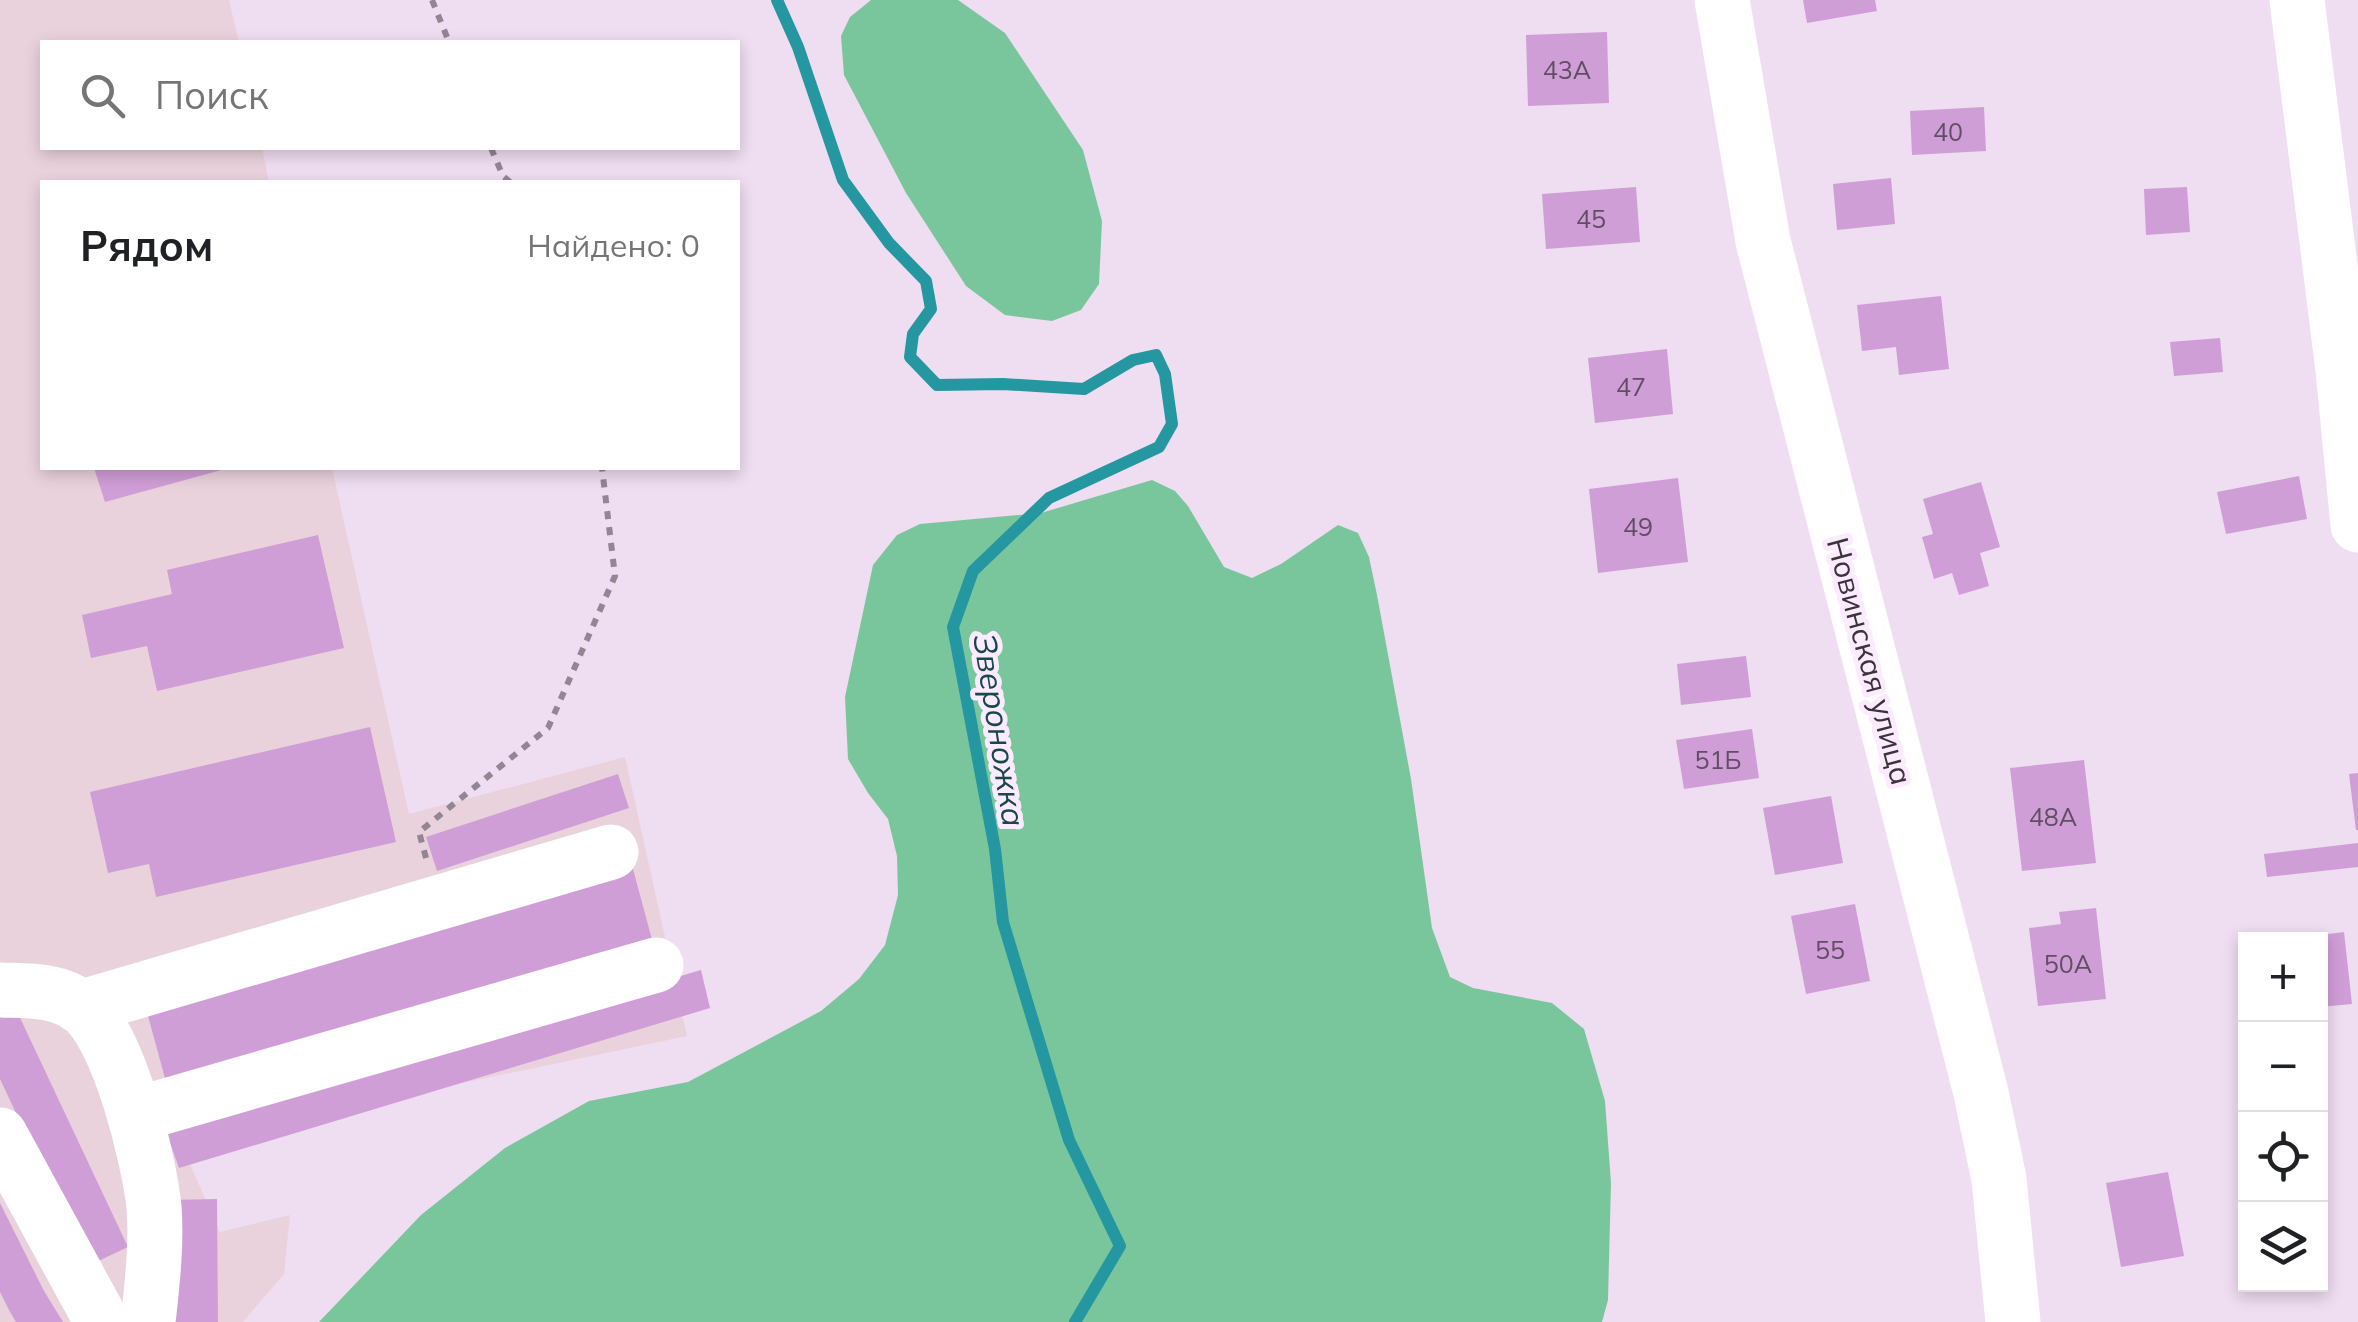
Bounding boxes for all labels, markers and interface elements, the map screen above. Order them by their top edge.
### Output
search box [40,40,740,150]
house number: 43А [1543,54,1591,85]
icon: search [75,68,130,123]
text: Поиск [155,71,268,119]
house number: 40 [1933,116,1963,147]
house number: 45 [1576,203,1606,234]
text: Рядом [80,219,213,272]
text: Найдено: 0 [527,225,700,265]
house number: 47 [1616,371,1646,402]
house number: 49 [1623,511,1653,542]
street label: Новинская улица [1819,533,1921,789]
water label: Звероножка [965,631,1035,829]
house number: 51Б [1695,744,1741,775]
house number: 48А [2029,801,2077,832]
map controls [2238,932,2328,1292]
button: + [2238,932,2328,1022]
house number: 55 [1815,934,1845,965]
house number: 50А [2044,948,2092,979]
button: − [2238,1022,2328,1112]
button: locate [2238,1112,2328,1202]
button: layers [2238,1202,2328,1292]

